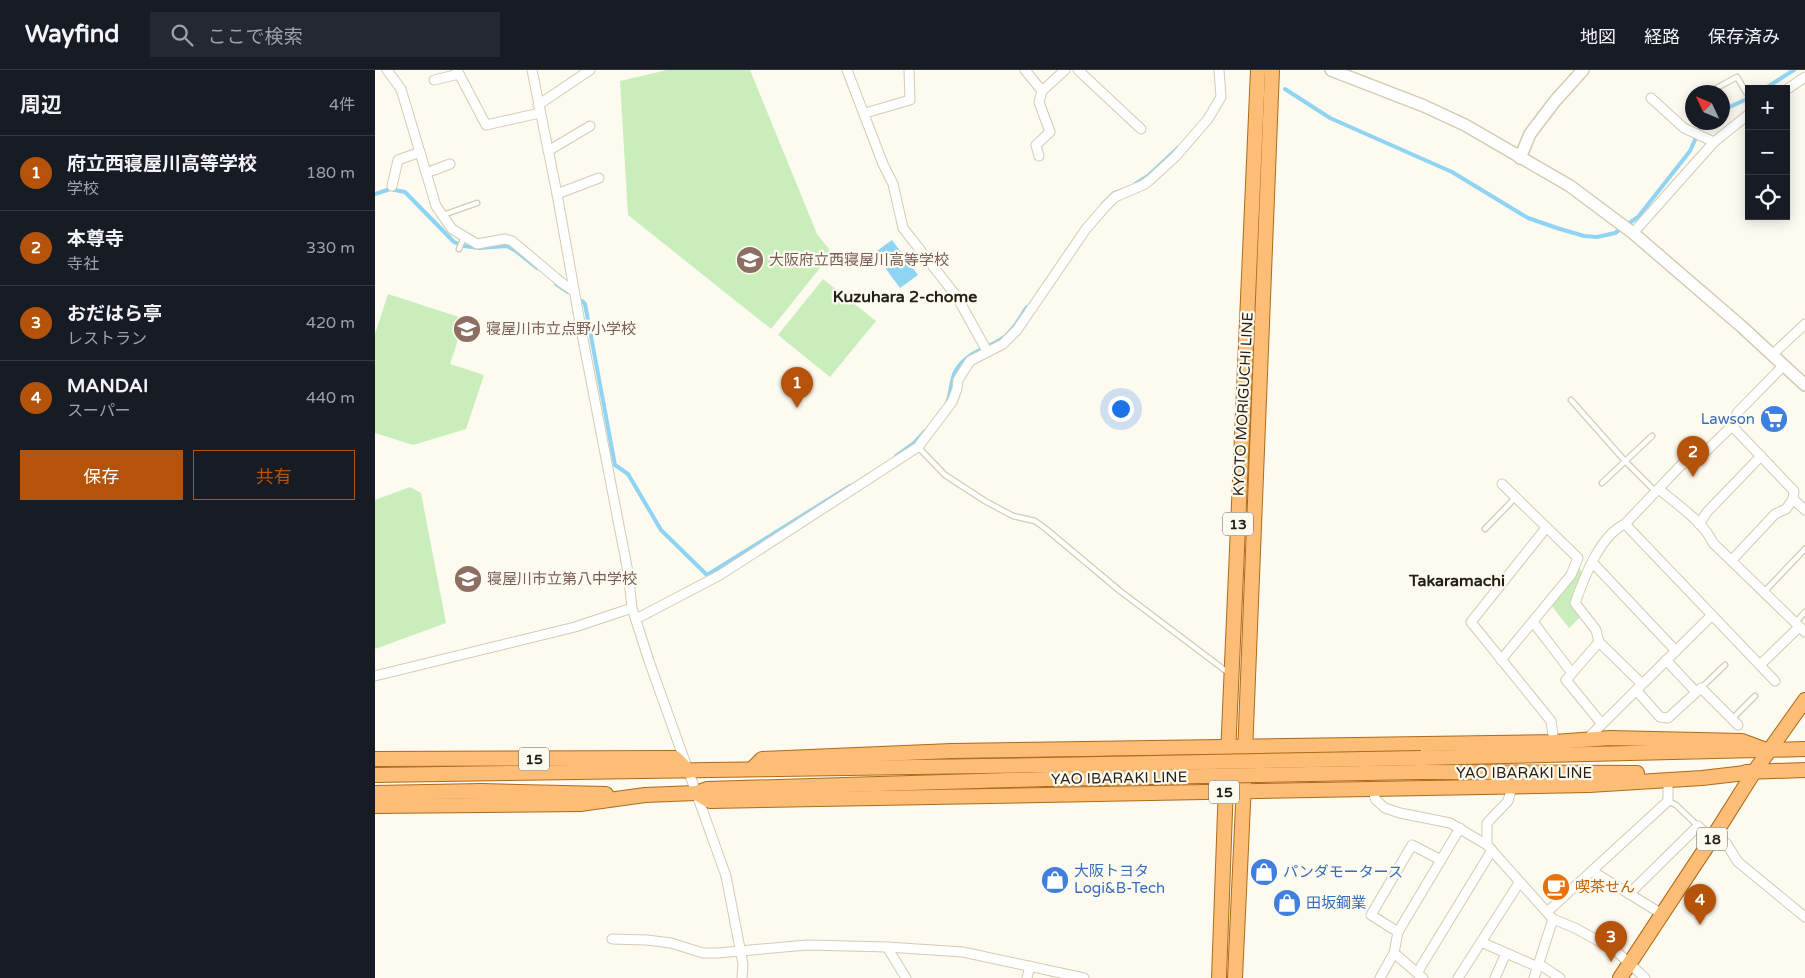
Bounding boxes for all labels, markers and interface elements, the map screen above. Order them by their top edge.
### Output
search box [150,12,500,57]
text: Wayfind [25,20,120,49]
icon: search [168,21,196,49]
text: ここで検索 [208,26,303,48]
text: 地図 [1580,26,1616,48]
text: 経路 [1644,26,1680,48]
text: 保存済み [1708,26,1780,48]
north arrow [1685,85,1730,130]
map controls [1745,85,1790,220]
button: + [1745,85,1790,130]
text: 周辺 [20,93,62,118]
text: 4件 [329,95,355,115]
button: − [1745,130,1790,175]
text: 府立西寝屋川高等学校 [67,153,257,175]
text: 1 [31,163,41,183]
text: 180 m [306,163,355,183]
button: locate [1745,175,1790,220]
text: 学校 [67,179,99,199]
text: 本尊寺 [67,228,124,250]
text: 2 [31,238,41,258]
text: 330 m [306,238,355,258]
school or university icon: 大阪府立西寝屋川高等学校 [735,245,765,275]
place label: 大阪府立西寝屋川高等学校 [769,251,949,269]
text: 寺社 [67,254,99,274]
district label: Kuzuhara 2-chome [833,287,977,307]
text: おだはら亭 [67,303,162,325]
street label: KYOTO MORIGUCHI LINE [1229,311,1257,497]
text: 3 [31,313,41,333]
text: 420 m [306,313,355,333]
school or university icon: 寝屋川市立点野小学校 [452,314,482,344]
place label: 寝屋川市立点野小学校 [486,320,636,338]
text: レストラン [67,329,147,349]
pin: 1 [781,367,813,408]
text: MANDAI [67,375,148,397]
text: 4 [31,388,41,408]
text: 440 m [306,388,355,408]
your location [1108,396,1134,422]
text: スーパー [67,401,131,421]
supermarket icon: Lawson [1759,404,1789,434]
place label: Lawson [1701,410,1755,428]
pin: 2 [1677,436,1709,477]
button: 保存 [20,450,183,500]
button: 共有 [193,450,355,500]
road number: 13 [1223,512,1253,536]
school or university icon: 寝屋川市立第八中学校 [453,564,483,594]
place label: 寝屋川市立第八中学校 [487,570,637,588]
district label: Takaramachi [1408,571,1505,591]
road number: 15 [519,748,549,771]
street label: YAO IBARAKI LINE [1456,764,1592,782]
street label: YAO IBARAKI LINE [1051,768,1187,788]
road number: 15 [1209,780,1239,804]
road number: 18 [1697,828,1727,851]
shop icon: パンダモータース [1249,857,1279,887]
place label: 大阪トヨタ Logi&B-Tech [1074,862,1165,897]
place label: パンダモータース [1283,863,1403,881]
shop icon: 大阪トヨタ Logi&B-Tech [1040,865,1070,895]
cafe icon: 喫茶せん [1541,872,1571,902]
place label: 喫茶せん [1575,878,1635,896]
pin: 4 [1684,884,1716,925]
shop icon: 田坂鋼業 [1272,888,1302,918]
place label: 田坂鋼業 [1306,894,1366,912]
pin: 3 [1595,921,1627,962]

